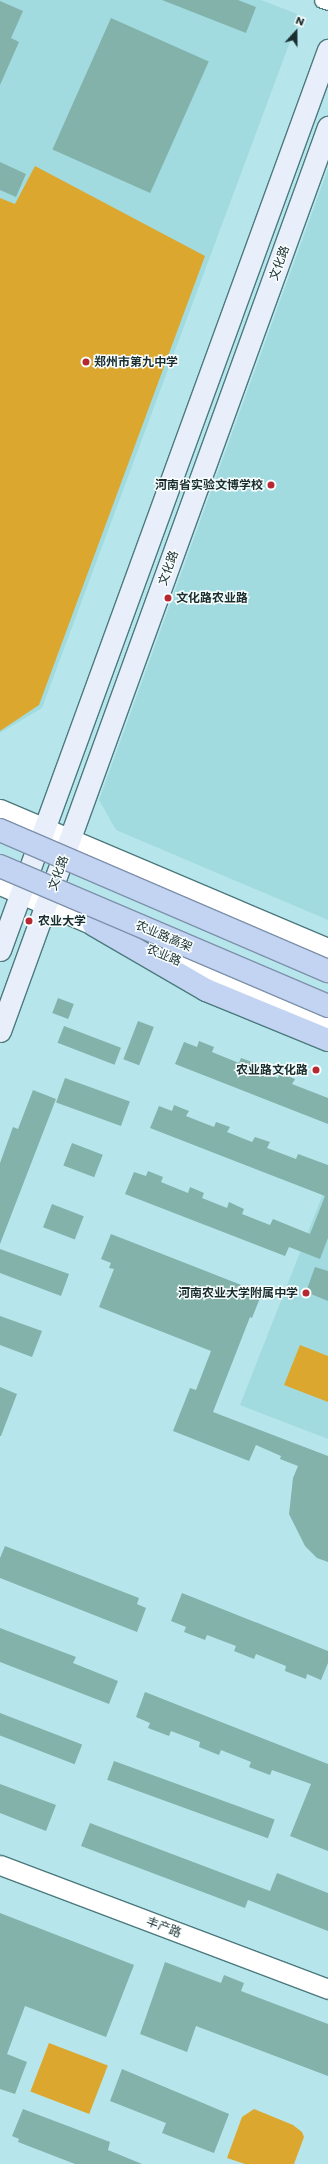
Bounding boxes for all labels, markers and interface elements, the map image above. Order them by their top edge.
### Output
north arrow [276,12,316,52]
text: N [294,12,307,30]
street label: 文化路 [266,244,292,282]
place label: 郑州市第九中学 [94,355,178,369]
marker: 郑州市第九中学 [81,357,91,367]
place label: 河南省实验文博学校 [155,478,263,492]
marker: 河南省实验文博学校 [266,480,276,490]
street label: 文化路 [155,549,181,587]
place label: 文化路农业路 [176,591,248,605]
marker: 文化路农业路 [163,593,173,603]
street label: 文化路 [45,854,71,892]
place label: 农业大学 [38,914,86,928]
marker: 农业大学 [23,915,35,927]
street label: 农业路高架 [134,918,194,954]
street label: 农业路 [145,941,183,969]
place label: 农业路文化路 [236,1063,308,1077]
marker: 农业路文化路 [311,1065,321,1075]
place label: 河南农业大学附属中学 [178,1286,298,1300]
marker: 河南农业大学附属中学 [301,1288,311,1298]
street label: 丰产路 [145,1914,183,1940]

